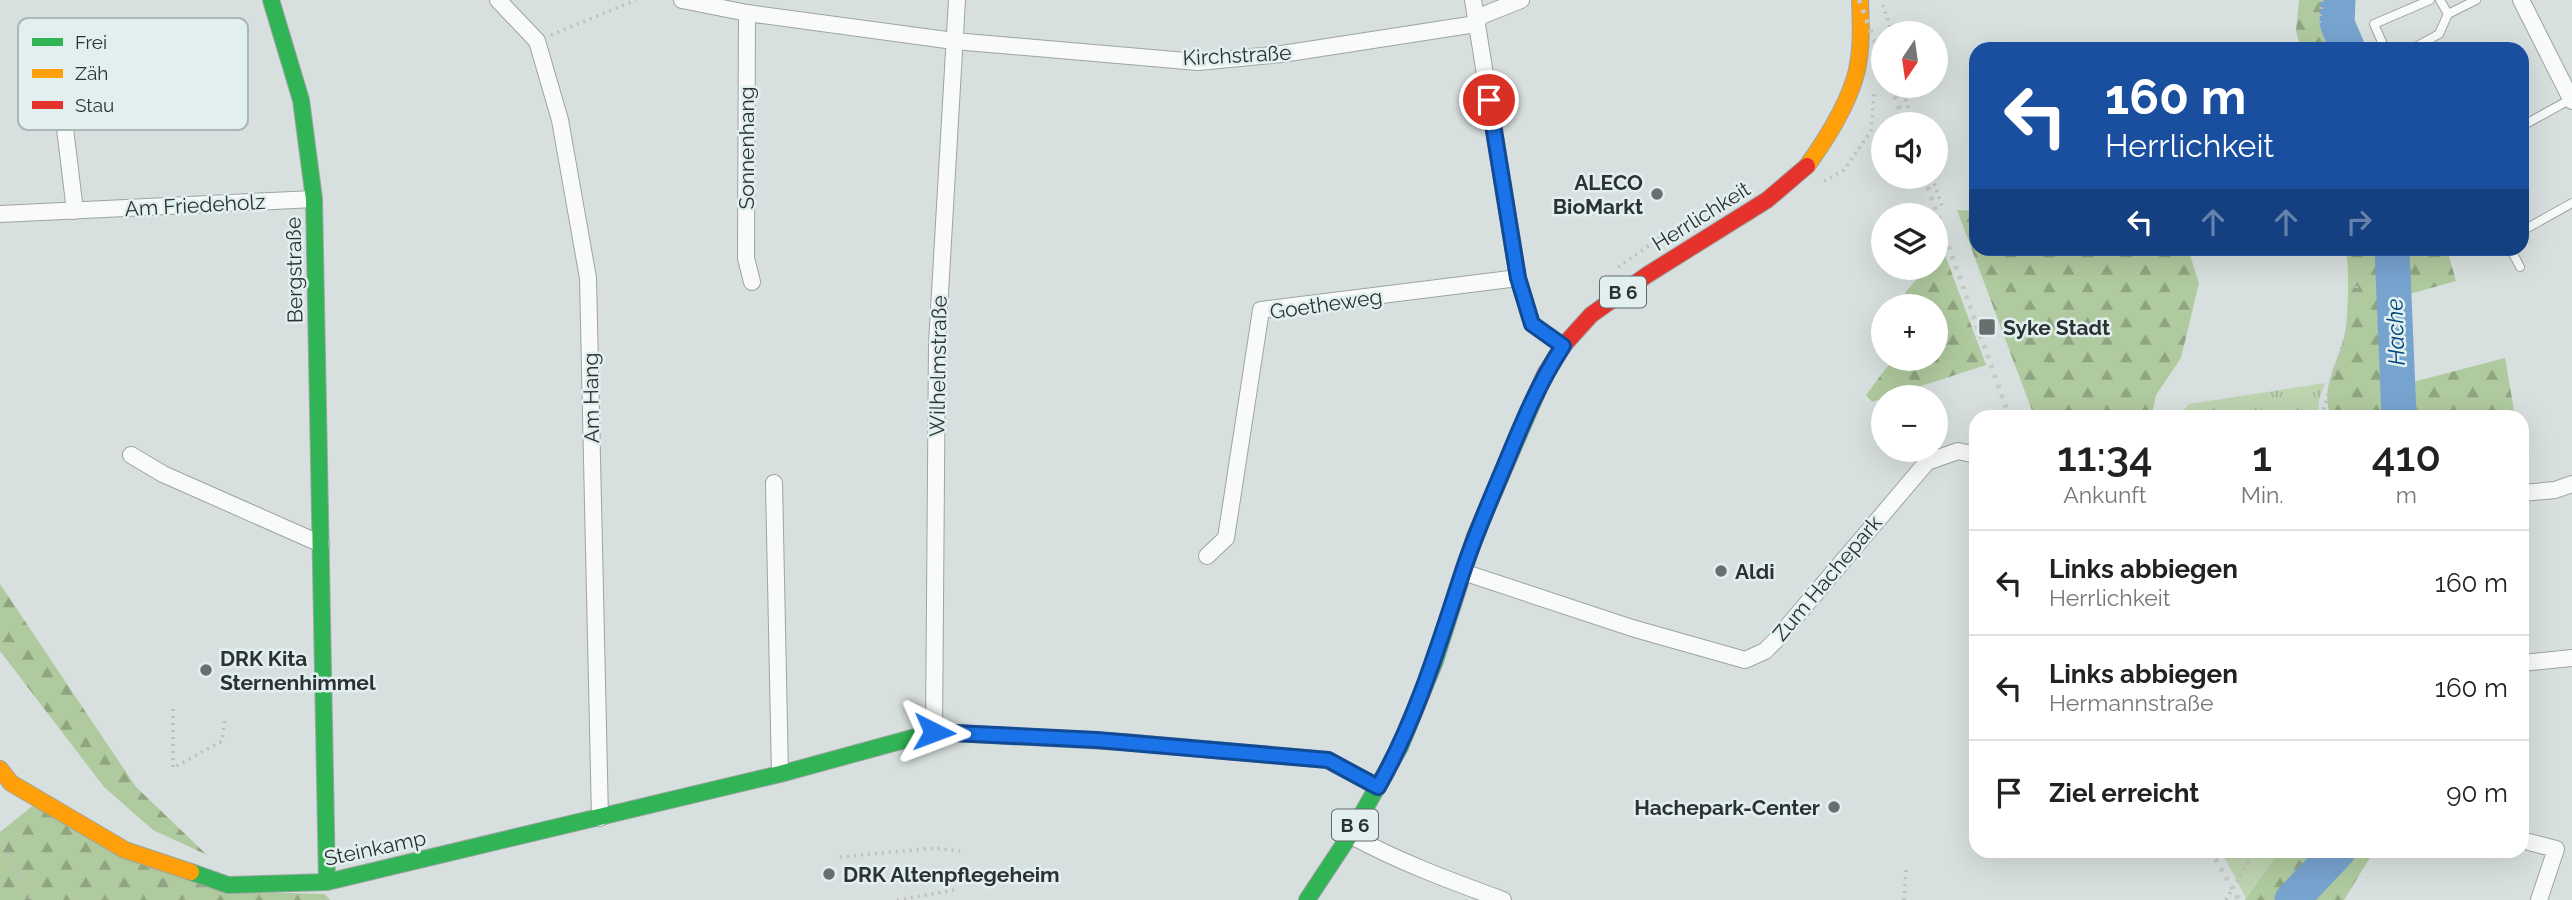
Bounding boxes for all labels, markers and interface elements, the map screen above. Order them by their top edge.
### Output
legend [18,18,248,130]
north arrow [1871,21,1948,98]
map controls [1871,21,1948,462]
text: Frei [75,31,107,53]
street label: Kirchstraße [1182,40,1292,70]
text: Zäh [75,62,108,84]
text: 160 m [2105,68,2246,125]
pin [1459,70,1519,130]
icon: left [1990,70,2081,161]
icon: arrive [1470,81,1508,119]
street label: Sonnenhang [734,86,759,210]
text: Stau [75,94,114,116]
button: sound [1871,112,1948,189]
text: Herrlichkeit [2105,127,2274,164]
place label: ALECO BioMarkt [1553,170,1643,219]
street label: Herrlichkeit [1647,176,1755,256]
marker: ALECO BioMarkt [1649,186,1665,202]
street label: Am Friedeholz [124,189,266,221]
button: layers [1871,203,1948,280]
icon: left [2121,203,2159,241]
icon: ahead [2194,203,2232,241]
icon: ahead [2267,203,2305,241]
icon: right [2340,203,2378,241]
street label: Bergstraße [281,217,307,323]
road number: B 6 [1600,276,1646,308]
street label: Goetheweg [1268,284,1384,324]
button: + [1871,294,1948,371]
street label: Wilhelmstraße [924,295,952,437]
water label: Hache [2380,298,2410,366]
place label: Syke Stadt [2003,315,2110,340]
marker: Syke Stadt [1977,317,1997,337]
street label: Am Hang [578,352,604,444]
button: − [1871,385,1948,462]
text: 11:34 [2057,432,2153,481]
text: 1 [2252,432,2272,481]
text: 410 [2372,432,2441,481]
text: Ankunft [2063,481,2147,508]
text: Min. [2241,481,2284,508]
text: m [2396,481,2417,508]
street label: Zum Hachepark [1767,510,1887,646]
text: Links abbiegen [2049,554,2238,584]
place label: Aldi [1735,559,1775,584]
marker: Aldi [1713,563,1729,579]
icon: left [1990,564,2028,602]
text: 160 m [2435,568,2508,598]
text: Herrlichkeit [2049,584,2171,611]
place label: DRK Kita Sternenhimmel [220,646,376,695]
text: Links abbiegen [2049,659,2238,689]
marker: DRK Kita Sternenhimmel [198,662,214,678]
icon: left [1990,669,2028,707]
text: 160 m [2435,673,2508,703]
text: Hermannstraße [2049,689,2213,716]
position arrow [897,695,971,769]
icon: arrive [1990,774,2028,812]
text: Ziel erreicht [2049,778,2199,808]
text: 90 m [2446,778,2508,808]
place label: Hachepark-Center [1634,795,1820,820]
marker: Hachepark-Center [1826,799,1842,815]
road number: B 6 [1332,810,1378,840]
street label: Steinkamp [322,825,428,871]
place label: DRK Altenpflegeheim [843,862,1060,887]
marker: DRK Altenpflegeheim [821,866,837,882]

